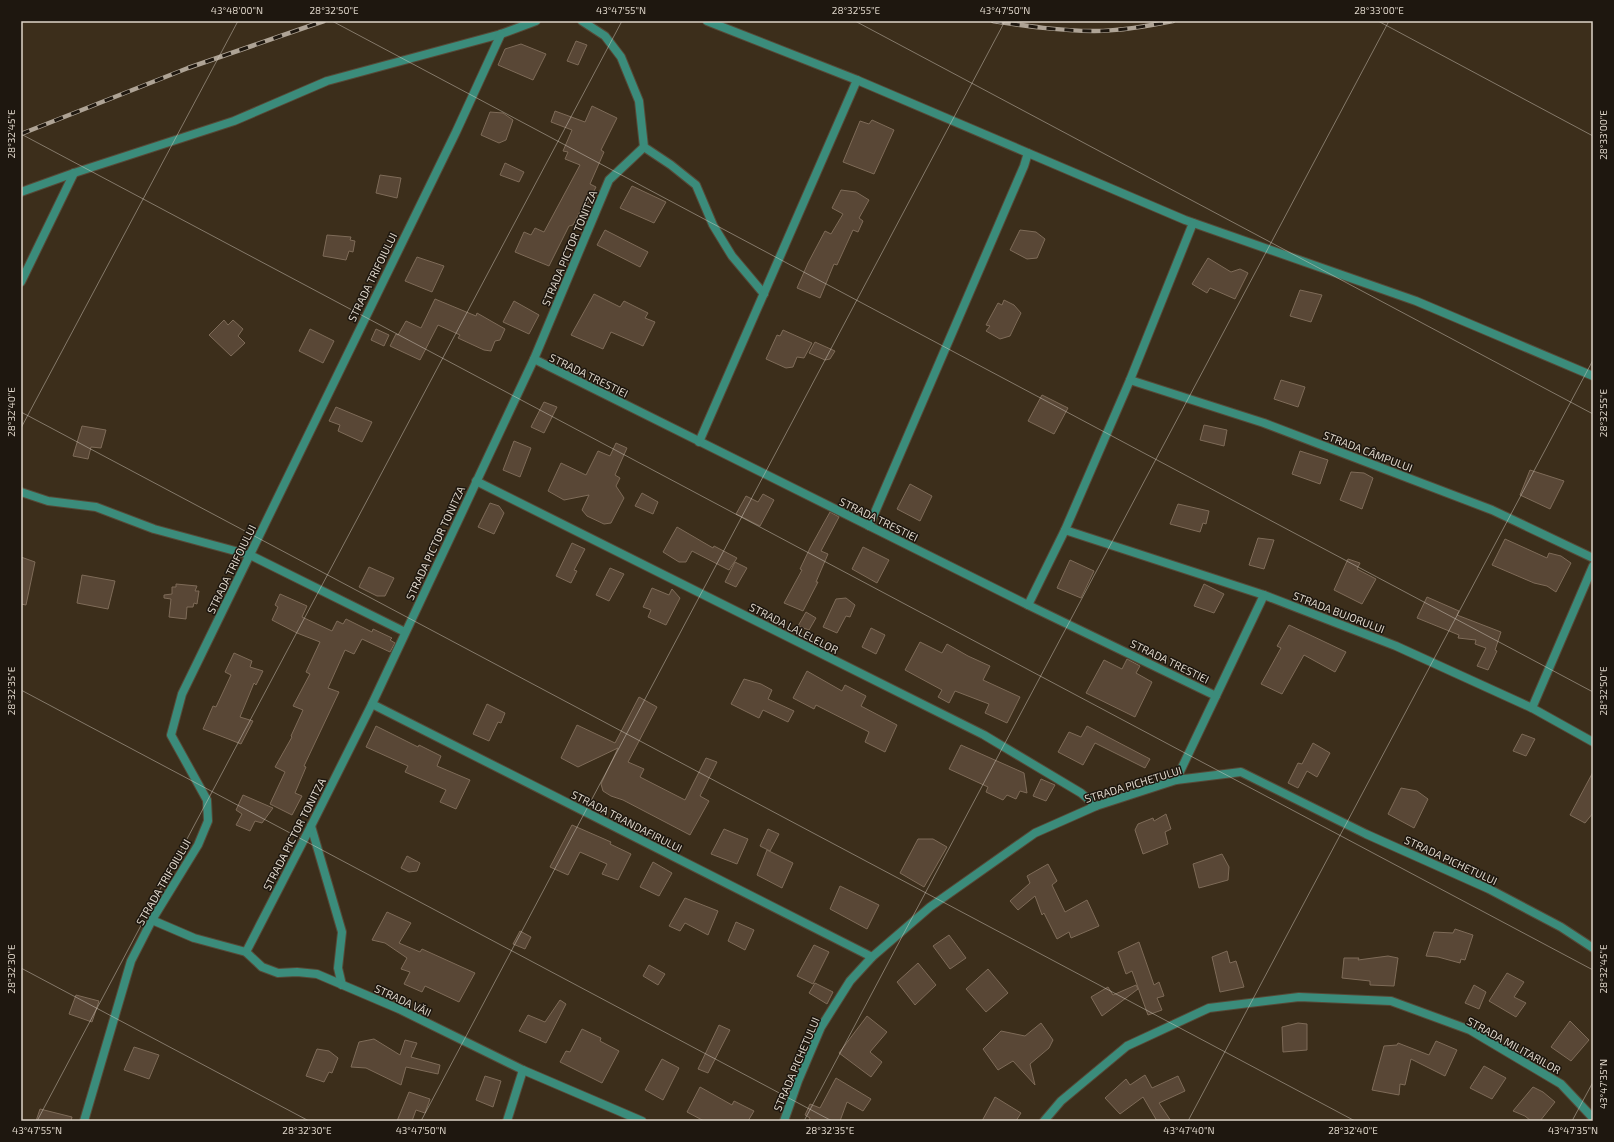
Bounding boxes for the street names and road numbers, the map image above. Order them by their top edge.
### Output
street label: STRADA PICTOR TONITZA [539,188,599,308]
street label: STRADA TRIFOIULUI [345,230,399,324]
street label: STRADA TRESTIEI [547,350,631,400]
street label: STRADA CÂMPULUI [1321,428,1415,474]
street label: STRADA PICTOR TONITZA [403,484,467,602]
street label: STRADA TRESTIEI [837,494,921,544]
street label: STRADA TRIFOIULUI [204,522,258,616]
street label: STRADA BUJORULUI [1291,588,1387,636]
street label: STRADA LALELELOR [747,600,841,656]
street label: STRADA TRESTIEI [1128,636,1212,686]
street label: STRADA PICHETULUI [1083,763,1183,805]
street label: STRADA PICTOR TONITZA [260,775,328,892]
street label: STRADA TRANDAFIRULUI [569,787,685,855]
street label: STRADA PICHETULUI [1402,833,1500,887]
street label: STRADA TRIFOIULUI [133,837,193,927]
street label: STRADA VĂII [373,981,433,1019]
street label: STRADA MILITARILOR [1465,1014,1563,1076]
street label: STRADA PICHETULUI [770,1015,822,1113]

